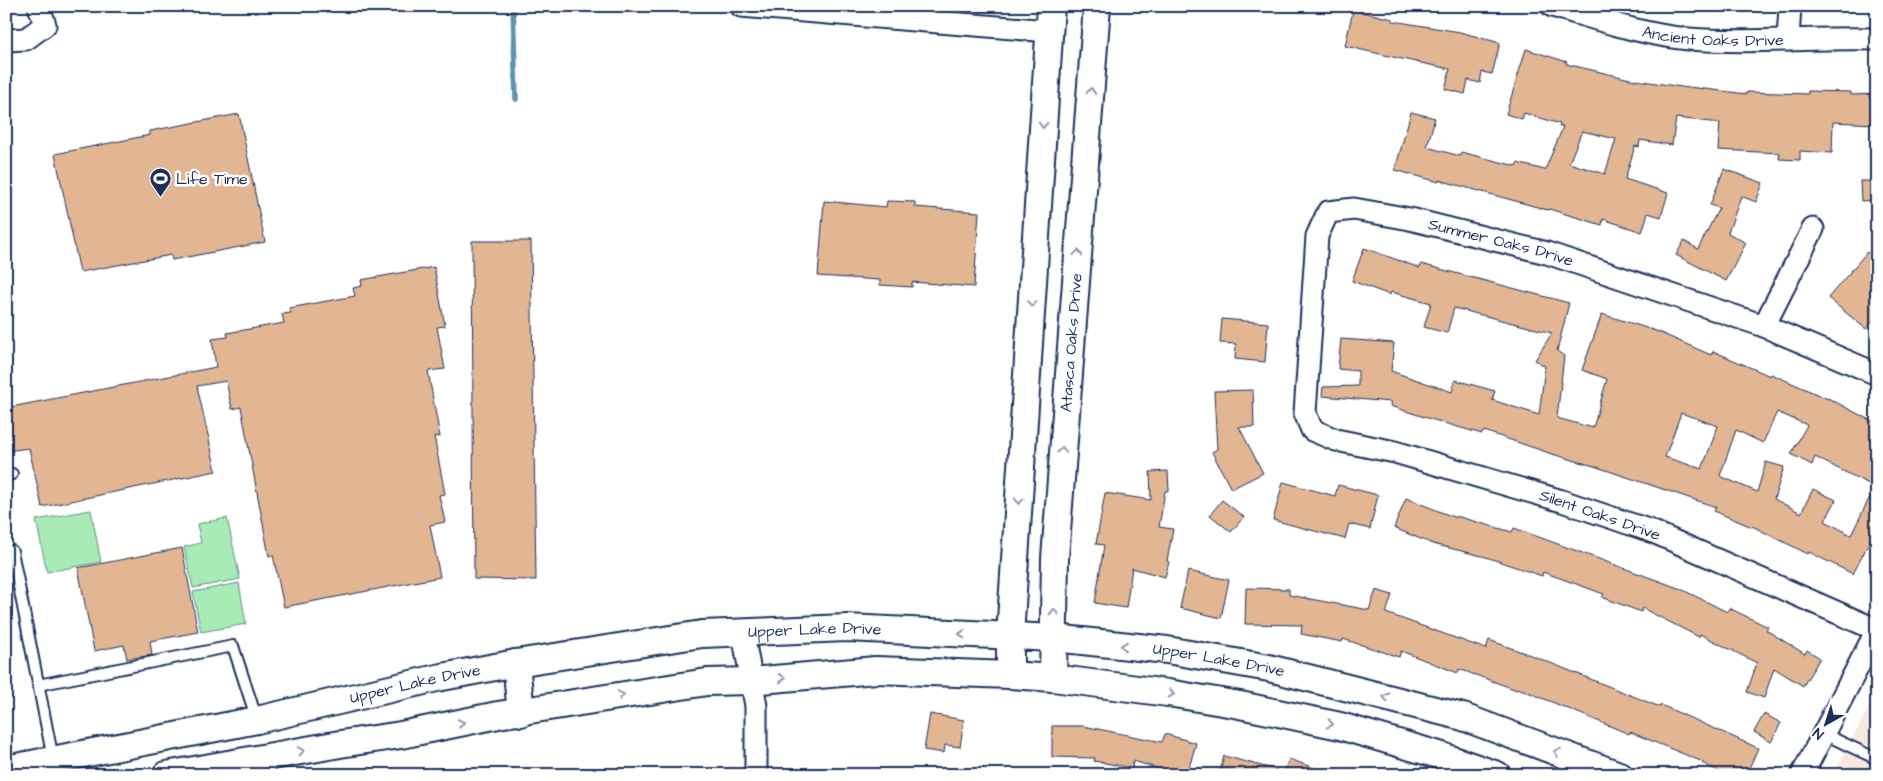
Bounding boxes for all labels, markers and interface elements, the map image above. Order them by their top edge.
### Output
street label: Ancient Oaks Drive [1640,21,1784,52]
one-way arrow [1085,87,1096,95]
one-way arrow [1038,121,1049,129]
sports icon: Life Time [148,167,172,198]
place label: Life Time [176,168,248,190]
street label: Summer Oaks Drive [1426,213,1577,272]
one-way arrow [1072,249,1083,257]
street label: Atasca Oaks Drive [1055,272,1088,413]
one-way arrow [1027,301,1038,309]
one-way arrow [1057,446,1068,454]
street label: Silent Oaks Drive [1537,484,1664,546]
one-way arrow [1014,498,1025,506]
one-way arrow [1049,608,1059,616]
street label: Upper Lake Drive [748,617,882,643]
one-way arrow [958,628,966,639]
street label: Upper Lake Drive [1152,638,1287,683]
one-way arrow [1120,641,1128,652]
street label: Upper Lake Drive [348,659,483,709]
one-way arrow [778,673,786,684]
one-way arrow [1167,688,1175,699]
one-way arrow [616,691,625,701]
one-way arrow [1382,692,1391,703]
north arrow [1800,698,1850,748]
one-way arrow [456,718,465,729]
one-way arrow [1326,718,1335,729]
text: N [1809,723,1828,744]
one-way arrow [296,747,305,757]
one-way arrow [1553,748,1562,758]

